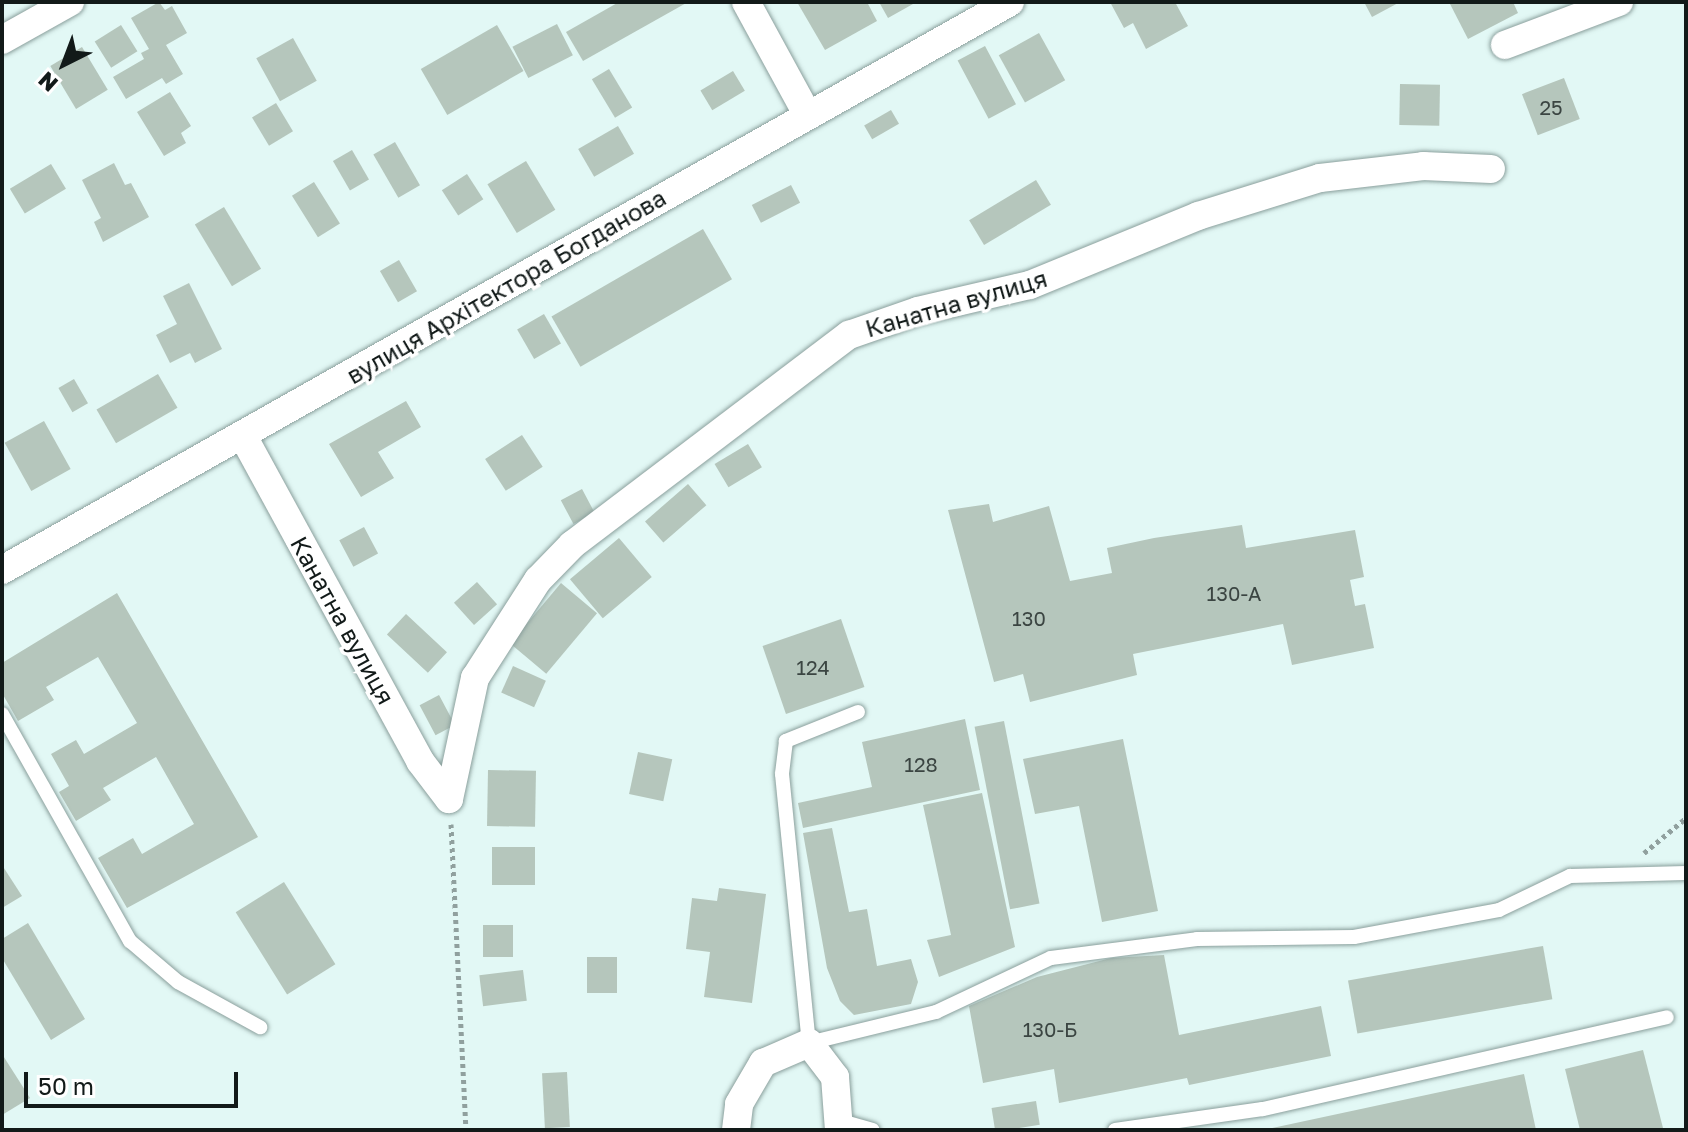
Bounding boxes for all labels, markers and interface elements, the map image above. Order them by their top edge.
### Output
north arrow [24,24,104,104]
text: N [32,67,63,98]
house number: 25 [1539,95,1563,119]
street label: вулиця Архітектора Богданова [341,183,671,389]
street label: Канатна вулиця [862,263,1050,343]
street label: Канатна вулиця [285,531,401,709]
house number: 130-А [1207,581,1261,605]
house number: 130 [1012,606,1046,630]
house number: 124 [796,655,830,679]
house number: 128 [904,752,938,776]
house number: 130-Б [1023,1017,1077,1041]
scale bar [28,1056,242,1106]
text: 50 m [38,1071,94,1100]

